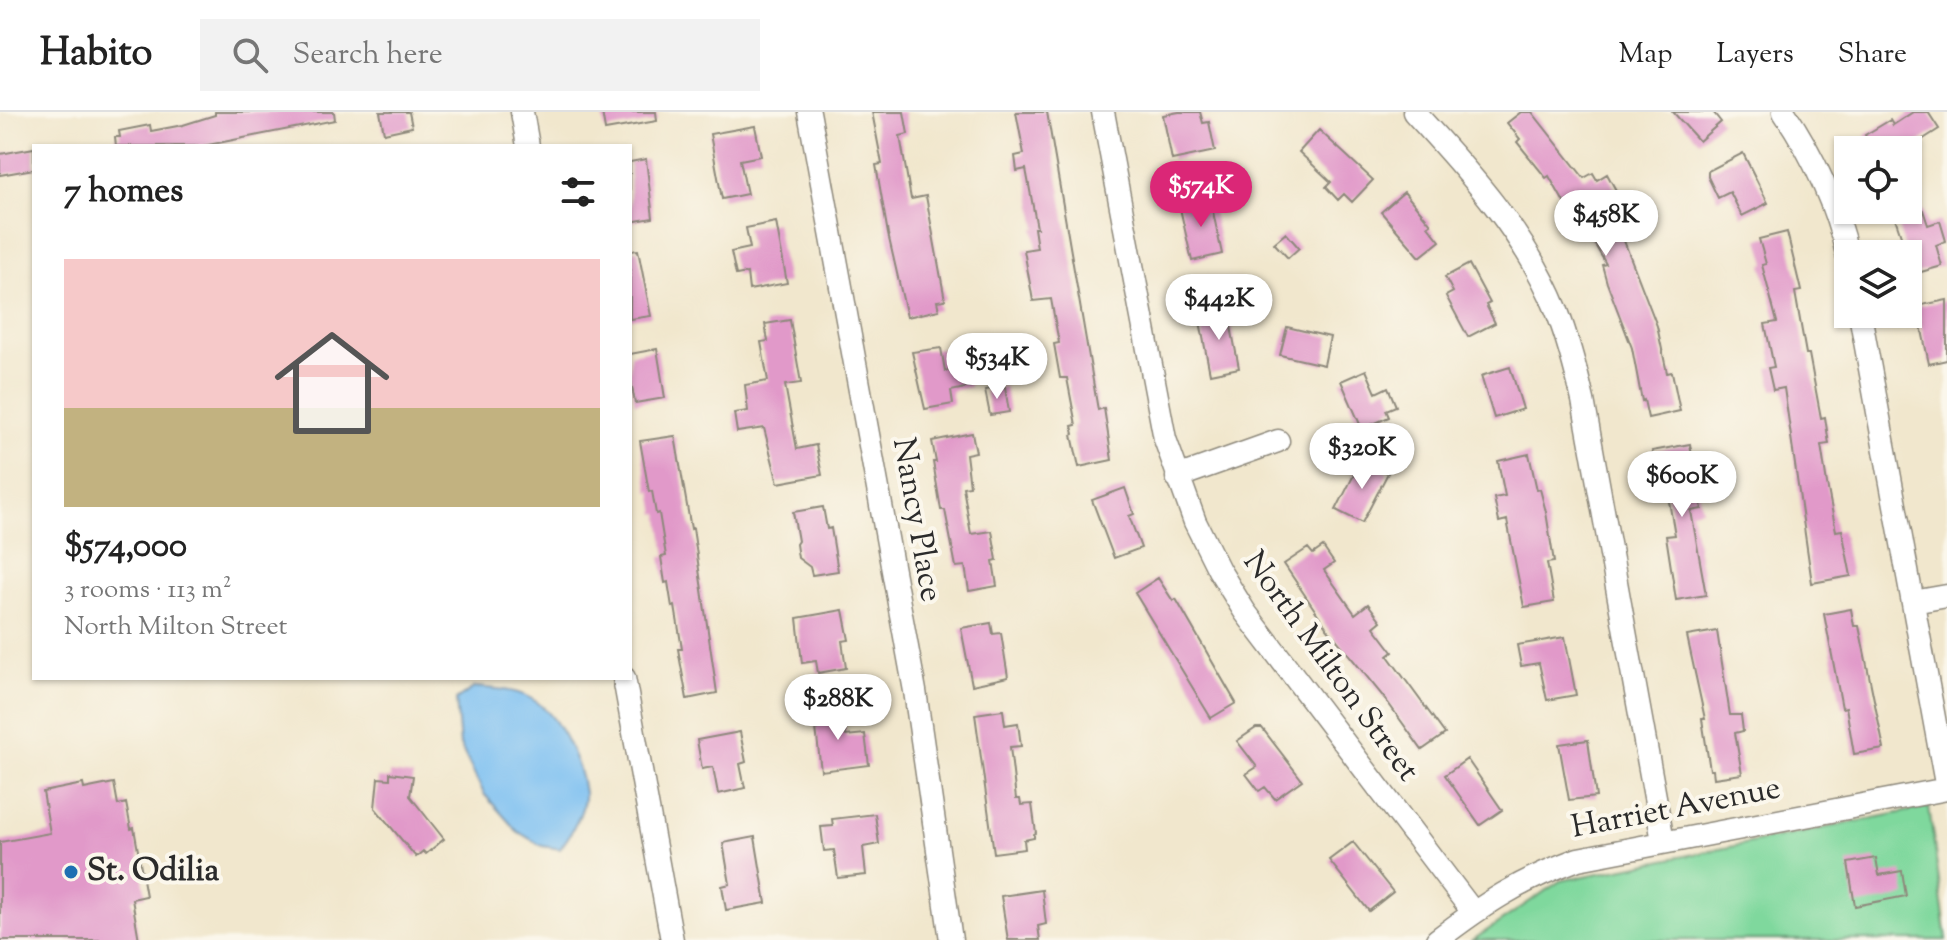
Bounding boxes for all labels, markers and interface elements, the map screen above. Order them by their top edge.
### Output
search box [200,19,760,91]
text: Habito [40,28,152,82]
icon: search [228,33,272,77]
text: Search here [292,34,443,77]
text: Map [1619,35,1672,75]
text: Layers [1716,35,1794,75]
text: Share [1838,35,1907,75]
map controls [1834,136,1922,328]
button: locate [1834,136,1922,224]
pin: $574K [1145,161,1257,229]
text: 7 homes [64,168,183,217]
text: $574K [1168,168,1234,205]
icon: filters [556,170,600,214]
pin: $458K [1550,190,1662,258]
text: $458K [1572,197,1640,234]
button: layers [1834,240,1922,328]
pin: $442K [1163,274,1275,342]
text: $442K [1183,281,1255,318]
icon: home [260,311,404,455]
pin: $534K [941,333,1053,401]
text: $534K [964,340,1030,377]
pin: $320K [1306,423,1418,491]
text: $320K [1327,430,1397,467]
street label: Nancy Place [879,434,953,606]
pin: $600K [1626,451,1738,519]
text: $600K [1645,458,1719,495]
text: $574,000 [64,523,187,572]
street label: North Milton Street [1231,542,1429,792]
text: 3 rooms · 113 m² [64,572,232,609]
text: North Milton Street [64,609,287,646]
pin: $288K [782,674,894,742]
text: $288K [803,681,873,718]
street label: Harriet Avenue [1568,766,1784,852]
place label: St. Odilia [87,849,219,895]
marker: St. Odilia [62,863,80,881]

